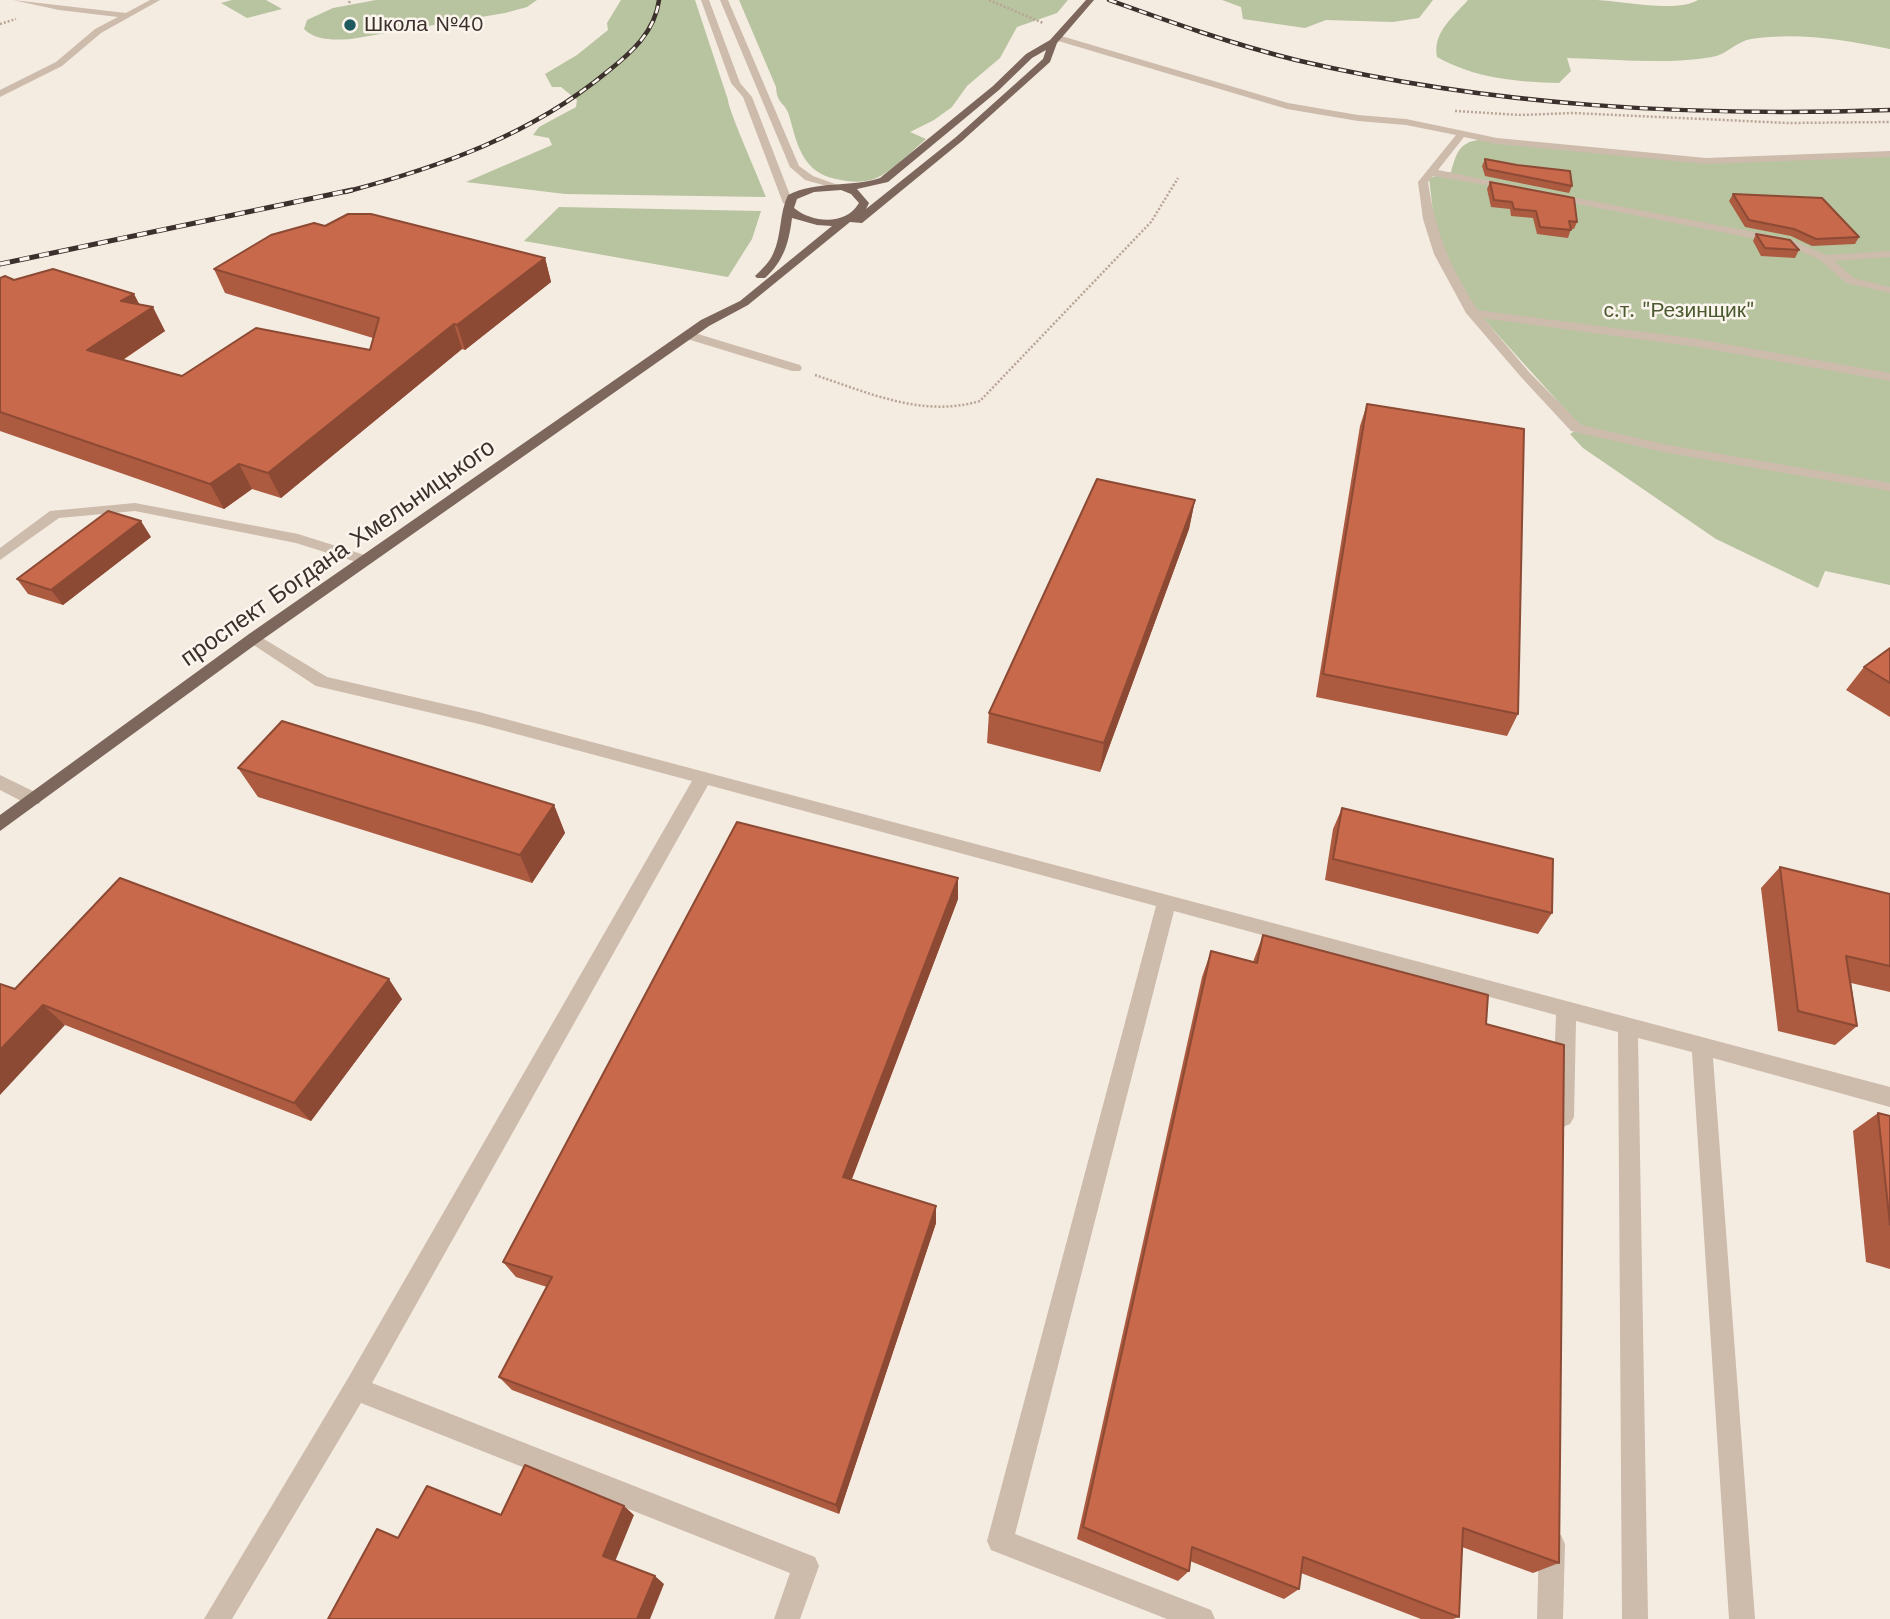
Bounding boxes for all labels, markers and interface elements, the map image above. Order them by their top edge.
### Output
place label: Школа №40 [364,12,484,38]
marker: Школа №40 [342,17,358,33]
park label: с.т. "Резинщик" [1604,298,1754,324]
street label: проспект Богдана Хмельницького [175,433,501,673]

